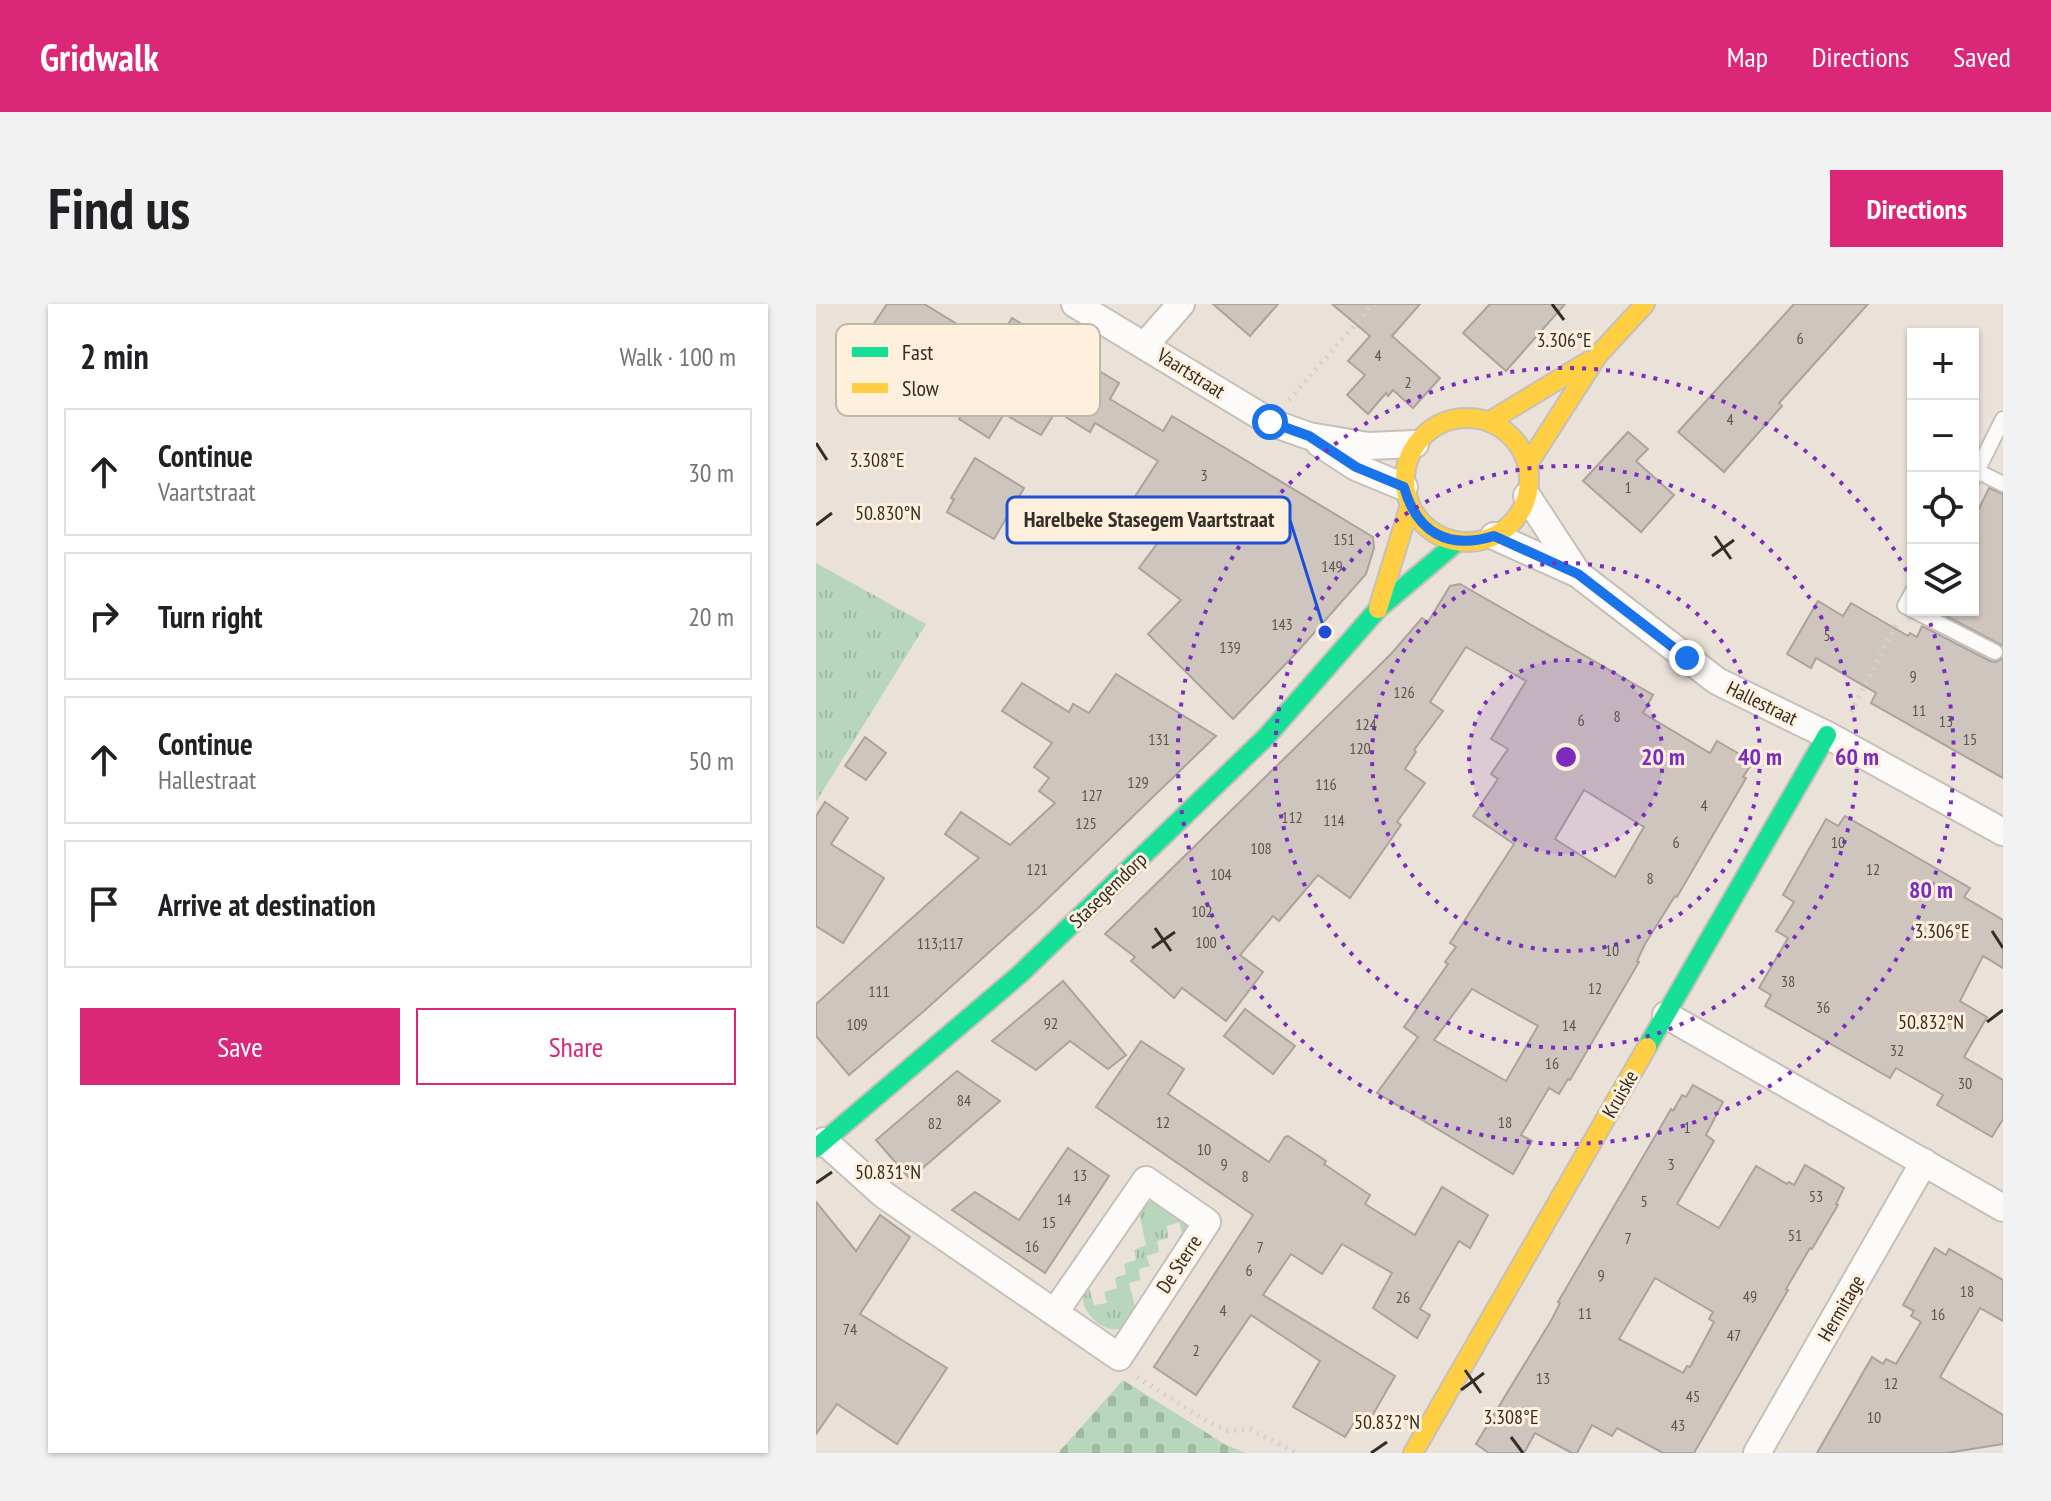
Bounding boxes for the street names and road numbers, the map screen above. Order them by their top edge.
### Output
street label: Vaartstraat [1151,342,1230,404]
street label: Hallestraat [1722,675,1802,731]
street label: Stasegemdorp [1064,846,1152,934]
street label: Kruiske [1596,1066,1644,1122]
street label: De Sterre [1151,1230,1207,1298]
street label: Hermitage [1812,1270,1870,1346]

